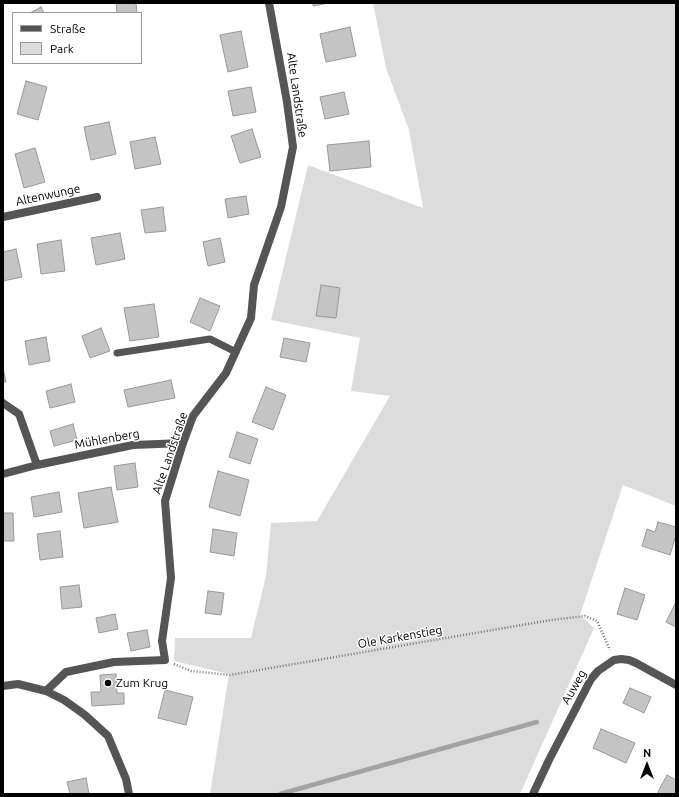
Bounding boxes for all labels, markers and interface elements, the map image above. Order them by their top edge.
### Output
legend [12,12,142,64]
text: Straße [50,22,86,35]
text: Park [50,42,74,55]
street label: Alte Landstraße [284,52,310,138]
street label: Altenwunge [14,181,82,209]
street label: Alte Landstraße [149,410,191,496]
street label: Mühlenberg [73,426,141,452]
street label: Ole Karkenstieg [357,622,443,652]
street label: Auweg [558,667,590,707]
place label: Zum Krug [116,676,168,690]
marker: Zum Krug [103,678,113,688]
north arrow [627,745,667,785]
text: N [643,747,651,759]

